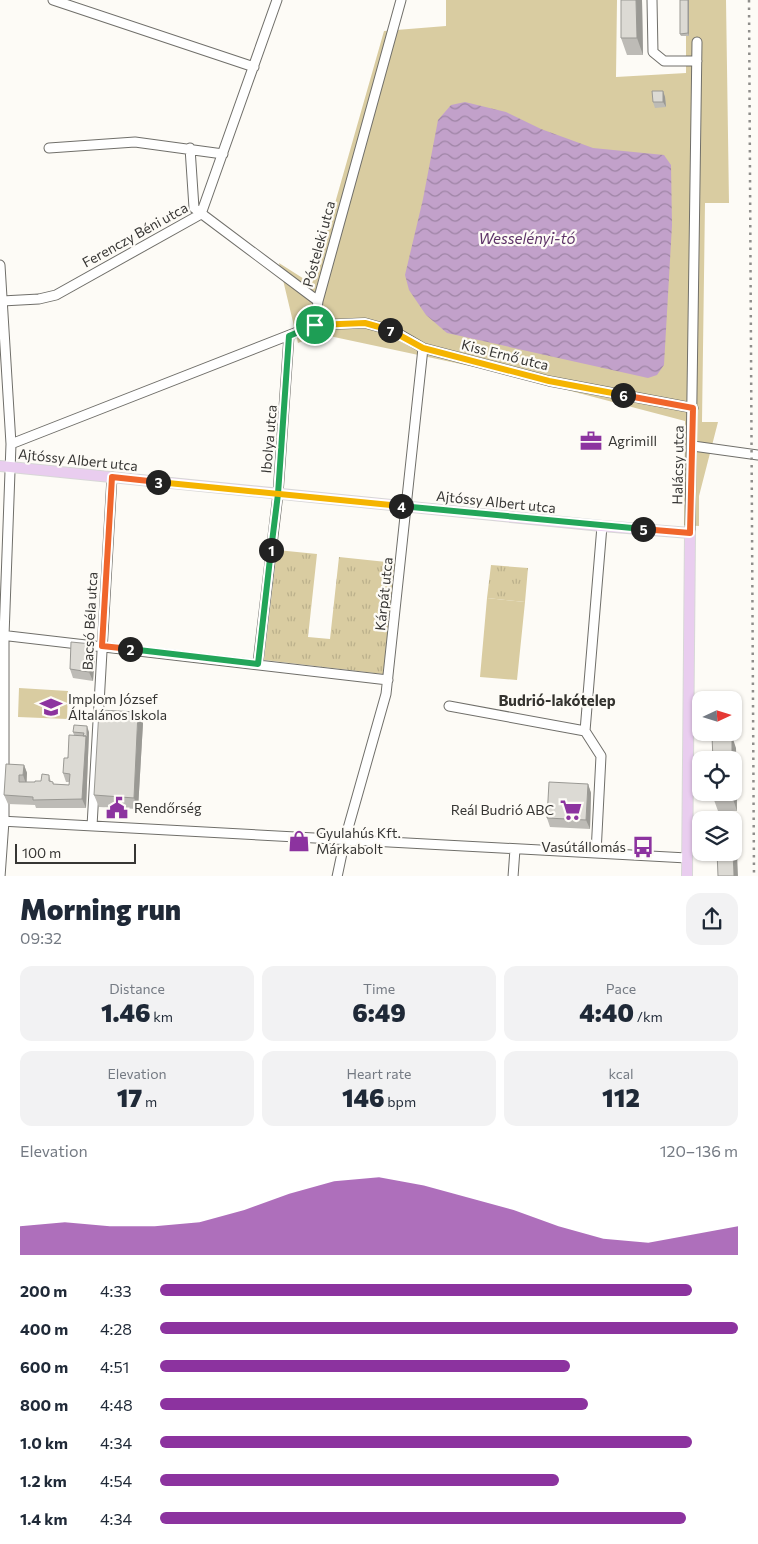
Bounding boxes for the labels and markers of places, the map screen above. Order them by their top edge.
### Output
pin [294,304,336,346]
pin: 7 [378,318,402,342]
pin: 6 [610,382,636,408]
office icon: Agrimill [578,428,604,454]
place label: Agrimill [608,432,657,449]
pin: 3 [146,470,170,494]
pin: 4 [388,494,414,518]
pin: 5 [630,516,656,542]
pin: 1 [258,538,284,562]
pin: 2 [118,636,142,662]
place label: Implom József Általános Iskola [68,690,167,723]
school or university icon: Implom József Általános Iskola [38,694,64,720]
public building icon: Rendőrség [104,795,130,821]
supermarket icon: Reál Budrió ABC [558,797,584,823]
place label: Rendőrség [134,799,202,816]
place label: Reál Budrió ABC [451,801,554,818]
place label: Gyulahús Kft. Márkabolt [316,824,401,857]
shop icon: Gyulahús Kft. Márkabolt [286,828,312,854]
bus stop icon: Vasútállomás [630,834,656,860]
place label: Vasútállomás [541,838,626,855]

